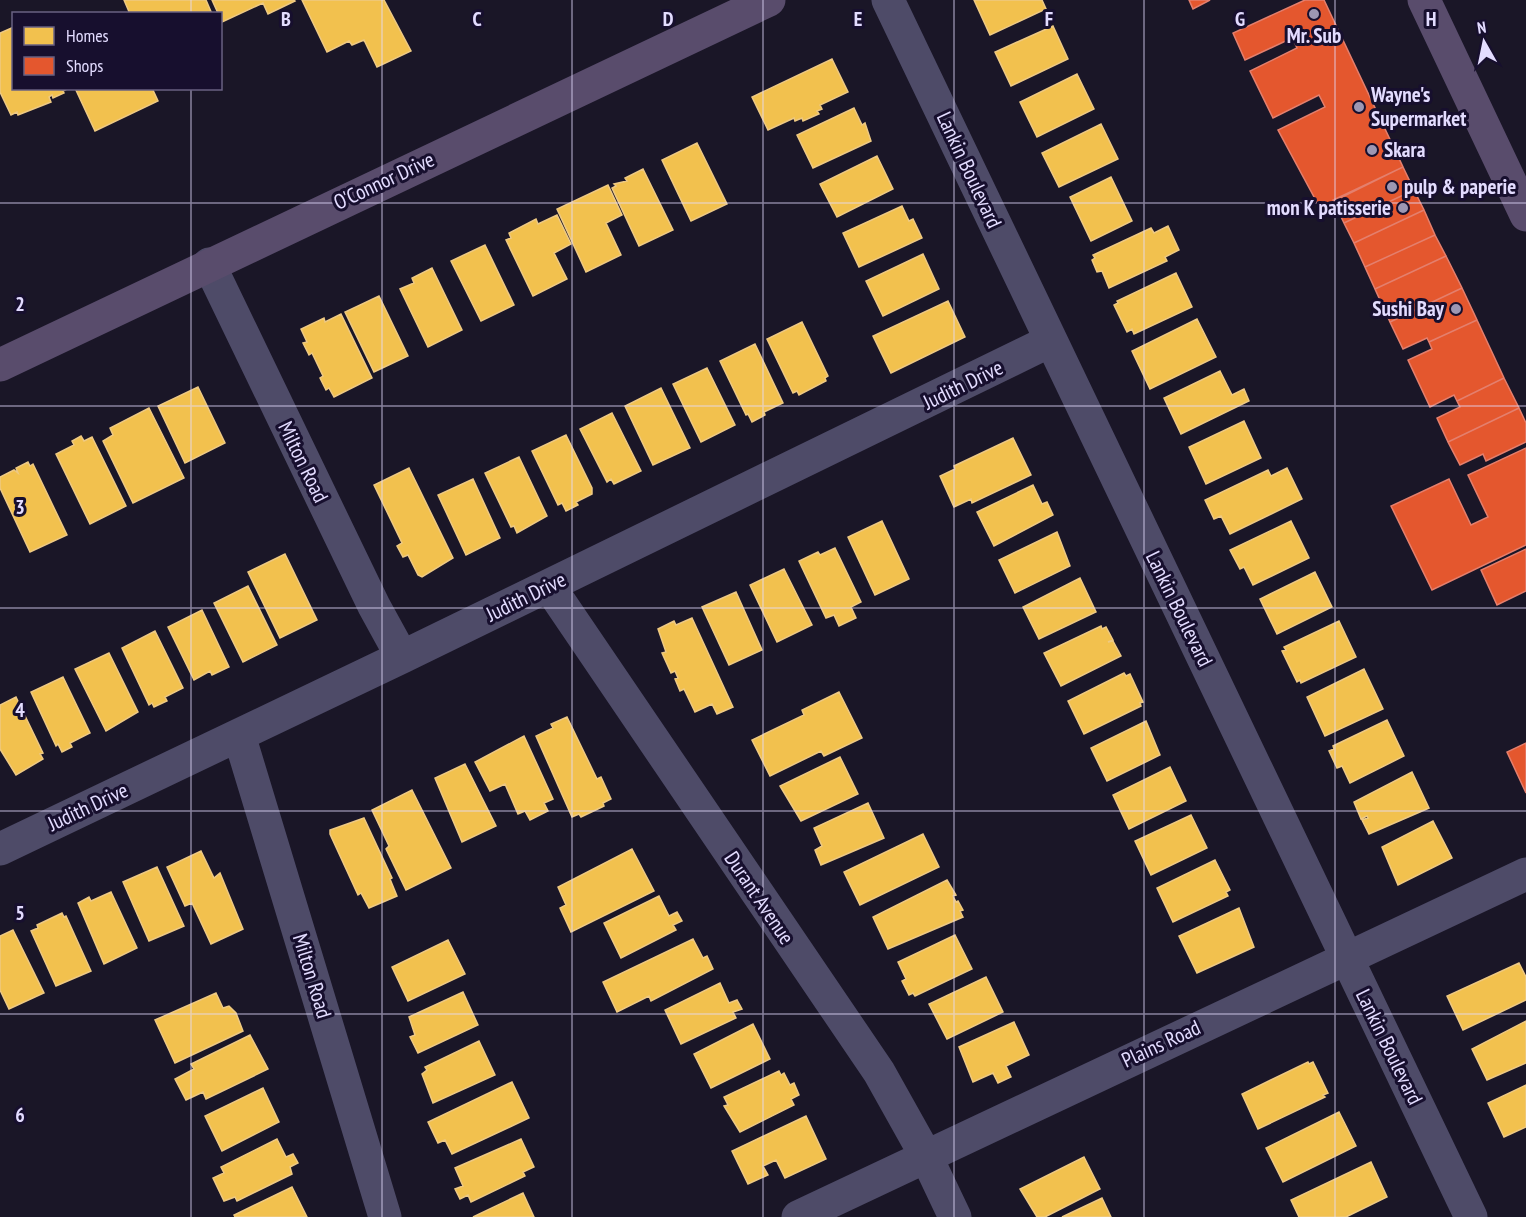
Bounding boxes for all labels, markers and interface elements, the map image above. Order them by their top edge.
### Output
text: B [281,6,291,32]
text: C [472,6,482,32]
text: D [663,6,674,32]
text: E [854,6,862,32]
text: F [1045,6,1053,32]
text: G [1235,6,1245,32]
text: H [1426,6,1436,32]
marker: Mr. Sub [1307,7,1321,21]
legend [12,12,222,90]
north arrow [1454,12,1514,72]
text: N [1476,17,1487,38]
place label: Mr. Sub [1287,22,1341,49]
text: Homes [66,24,109,47]
text: Shops [66,54,103,77]
place label: Wayne's Supermarket [1370,81,1466,132]
marker: Wayne's Supermarket [1352,100,1366,114]
street label: Lankin Boulevard [931,107,1008,232]
place label: Skara [1384,136,1426,163]
marker: Skara [1365,143,1379,157]
street label: O'Connor Drive [329,145,438,216]
place label: pulp & paperie [1404,173,1516,200]
marker: pulp & paperie [1385,180,1399,194]
place label: mon K patisserie [1267,194,1391,221]
marker: mon K patisserie [1396,201,1410,215]
text: 2 [15,291,25,317]
place label: Sushi Bay [1372,295,1445,322]
marker: Sushi Bay [1449,302,1463,316]
street label: Judith Drive [918,354,1007,416]
street label: Milton Road [272,417,335,507]
text: 3 [15,494,25,520]
street label: Lankin Boulevard [1140,547,1219,671]
street label: Judith Drive [481,566,570,628]
text: 4 [15,697,25,723]
street label: Judith Drive [42,776,132,837]
street label: Durant Avenue [719,846,800,949]
text: 5 [15,900,25,926]
street label: Milton Road [287,930,338,1021]
street label: Lankin Boulevard [1350,985,1429,1109]
street label: Plains Road [1117,1014,1205,1074]
text: 6 [15,1102,25,1128]

